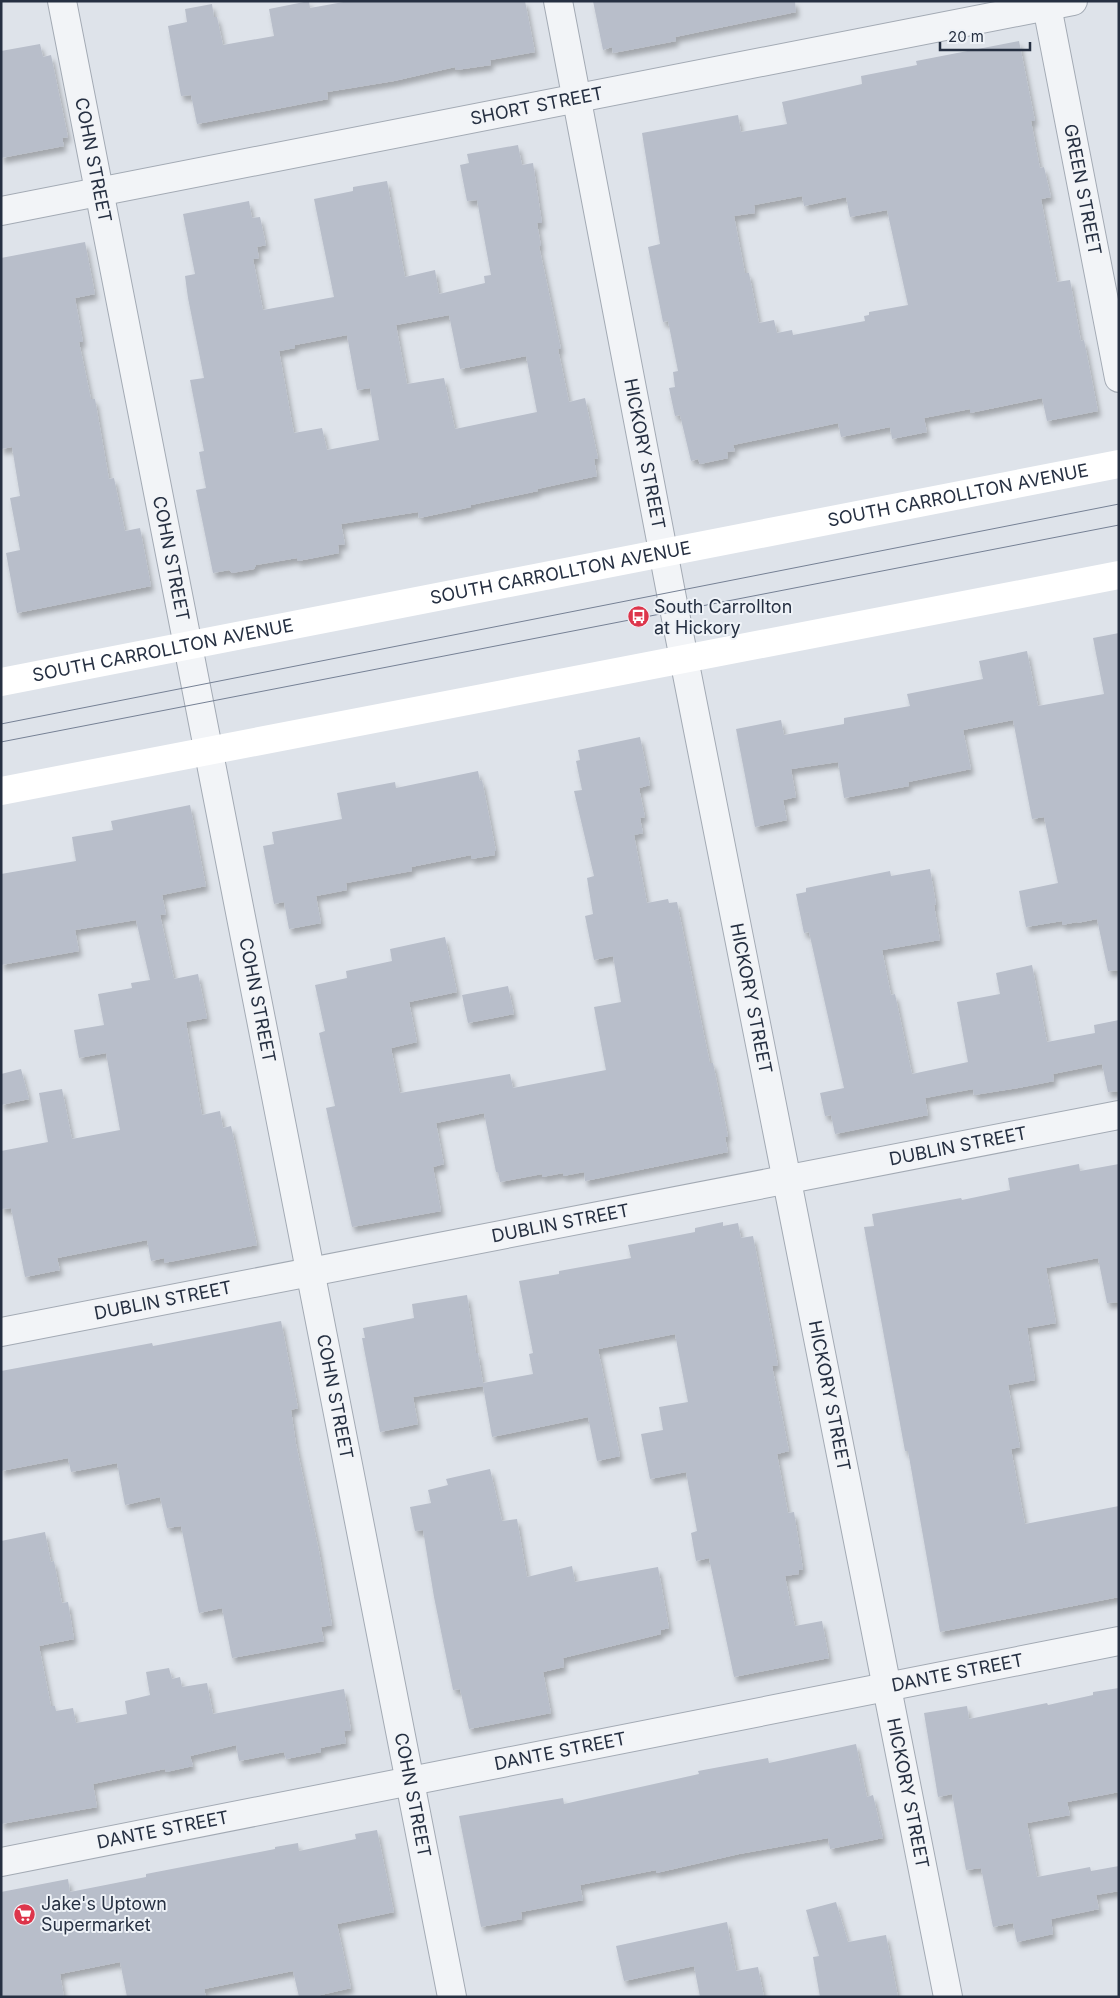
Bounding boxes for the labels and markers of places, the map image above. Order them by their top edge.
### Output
place label: South Carrollton at Hickory [654,596,792,638]
bus stop icon: South Carrollton at Hickory [626,605,650,629]
place label: Jake's Uptown Supermarket [41,1893,167,1935]
supermarket icon: Jake's Uptown Supermarket [13,1902,37,1926]

